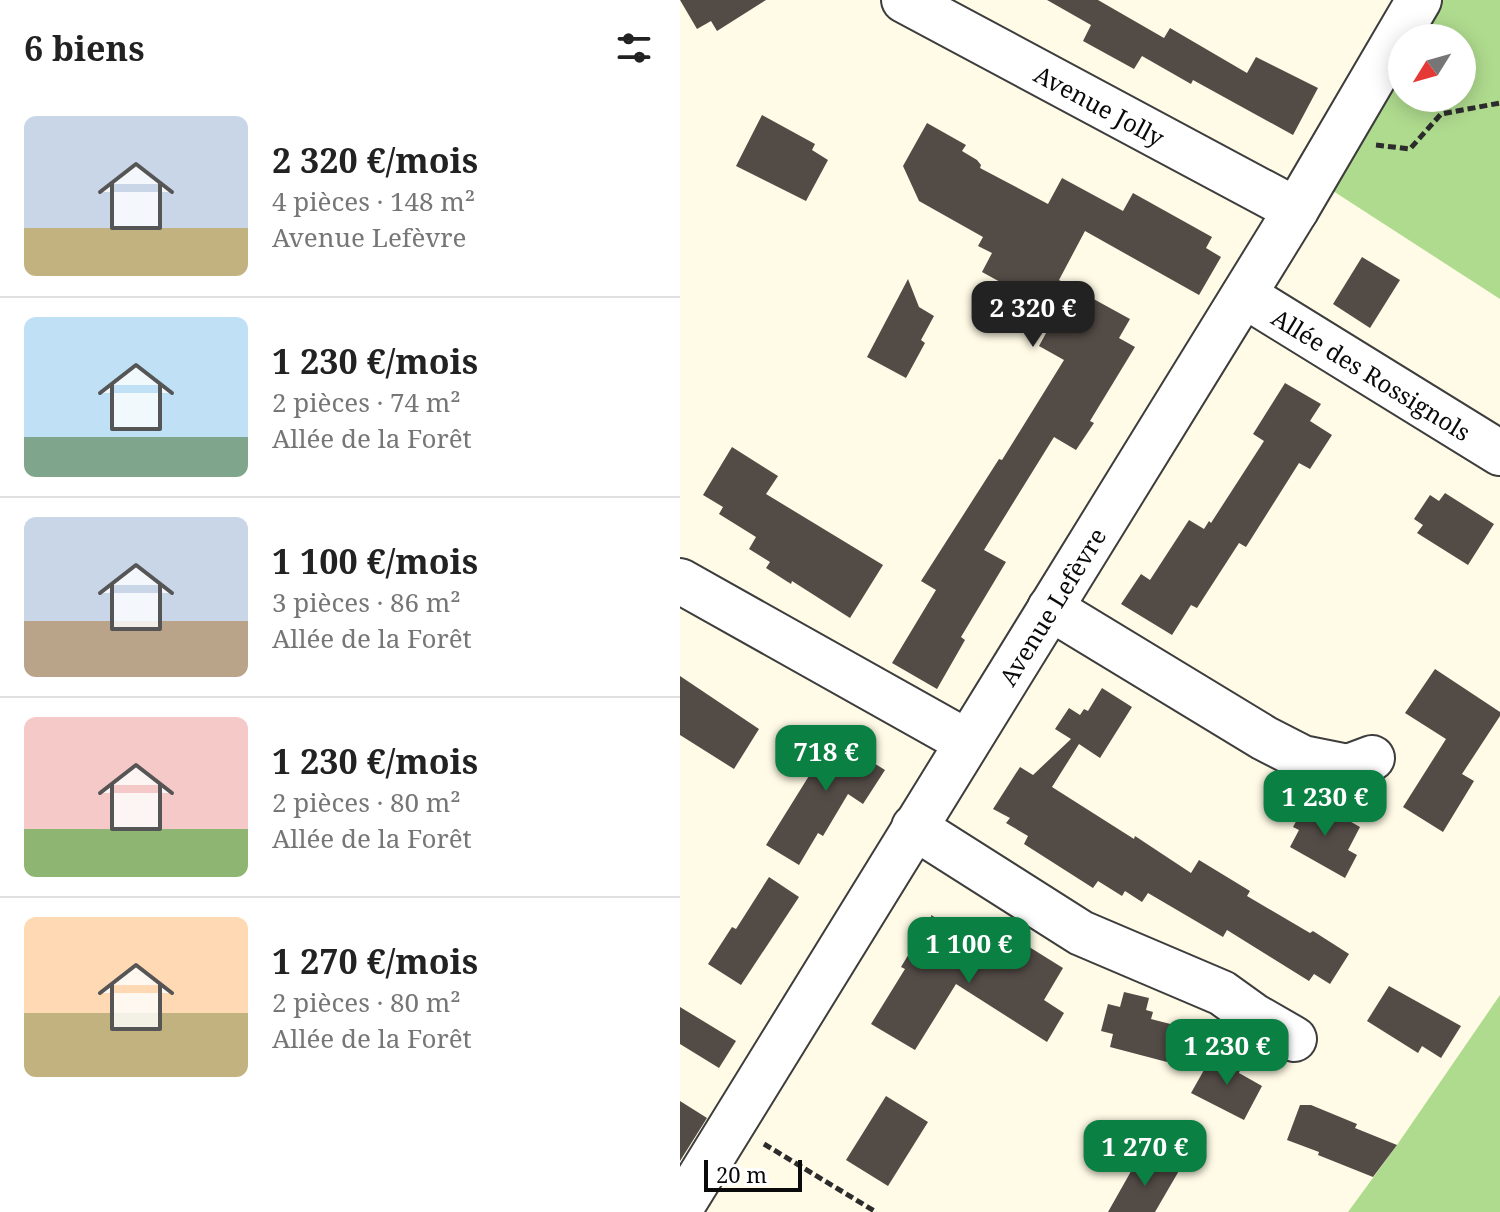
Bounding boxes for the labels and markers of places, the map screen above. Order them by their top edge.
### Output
pin: 2 320 € [959,281,1107,349]
pin: 718 € [770,725,882,793]
pin: 1 230 € [1251,770,1399,838]
pin: 1 100 € [895,917,1043,985]
pin: 1 230 € [1153,1019,1301,1087]
pin: 1 270 € [1071,1120,1219,1188]

